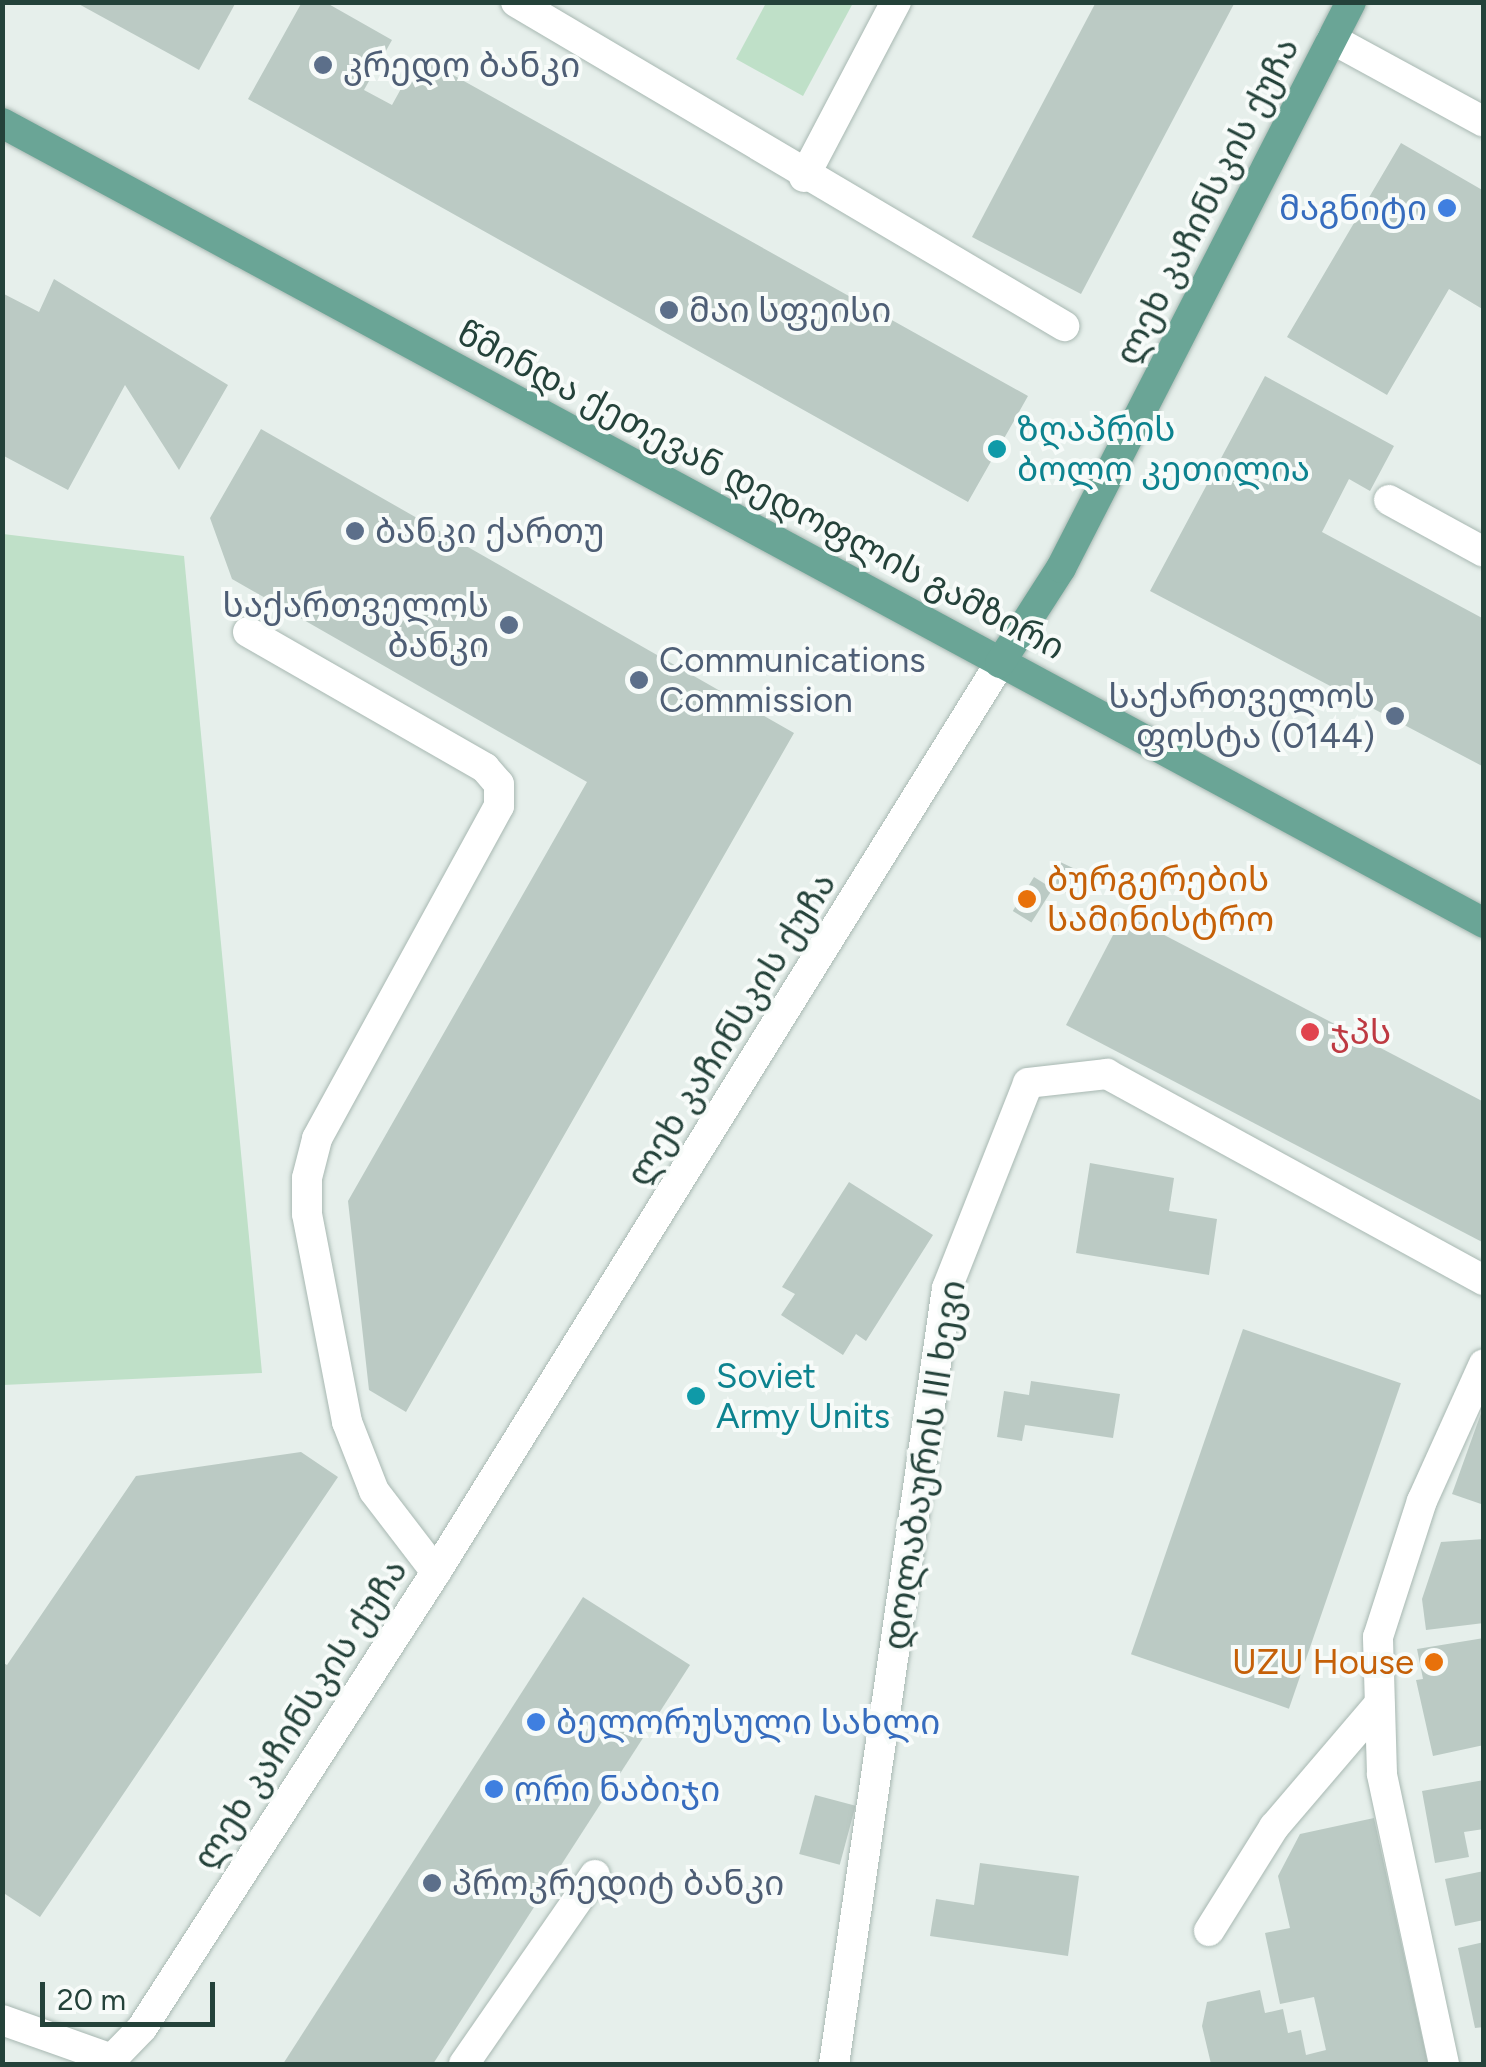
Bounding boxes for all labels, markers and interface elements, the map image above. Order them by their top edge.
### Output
street label: ლეხ კაჩინსკის ქუჩა [1106,30,1308,372]
place label: კრედო ბანკი [343,44,580,86]
marker: კრედო ბანკი [312,54,334,76]
place label: მაგნიტი [1279,187,1427,229]
marker: მაგნიტი [1436,197,1458,219]
place label: მაი სფეისი [689,289,891,331]
marker: მაი სფეისი [658,299,680,321]
street label: წმინდა ქეთევან დედოფლის გამზირი [450,311,1072,669]
place label: ზღაპრის ბოლო კეთილია [1017,408,1310,490]
marker: ზღაპრის ბოლო კეთილია [986,438,1008,460]
place label: ბანკი ქართუ [375,510,605,552]
marker: ბანკი ქართუ [344,520,366,542]
place label: საქართველოს ბანკი [223,584,489,666]
marker: საქართველოს ბანკი [498,614,520,636]
place label: Communications Commission [659,639,926,721]
marker: Communications Commission [628,669,650,691]
place label: საქართველოს ფოსტა (0144) [1109,675,1375,757]
marker: საქართველოს ფოსტა (0144) [1384,705,1406,727]
place label: ბურგერების სამინისტრო [1047,858,1274,940]
street label: ლეხ კაჩინსკის ქუჩა [617,865,845,1193]
marker: ბურგერების სამინისტრო [1016,888,1038,910]
place label: ჯპს [1330,1011,1391,1053]
marker: ჯპს [1299,1021,1321,1043]
street label: დოლაბაურის III ხევი [874,1277,974,1653]
place label: Soviet Army Units [716,1355,890,1437]
marker: Soviet Army Units [685,1385,707,1407]
street label: ლეხ კაჩინსკის ქუჩა [184,1551,416,1877]
place label: UZU House [1232,1641,1414,1683]
marker: UZU House [1423,1651,1445,1673]
place label: ბელორუსული სახლი [556,1701,940,1743]
marker: ბელორუსული სახლი [525,1711,547,1733]
place label: ორი ნაბიჯი [514,1768,720,1810]
marker: ორი ნაბიჯი [483,1778,505,1800]
place label: პროკრედიტ ბანკი [452,1862,784,1904]
marker: პროკრედიტ ბანკი [421,1872,443,1894]
scale bar [45,1962,220,2024]
text: 20 m [57,1981,126,2018]

